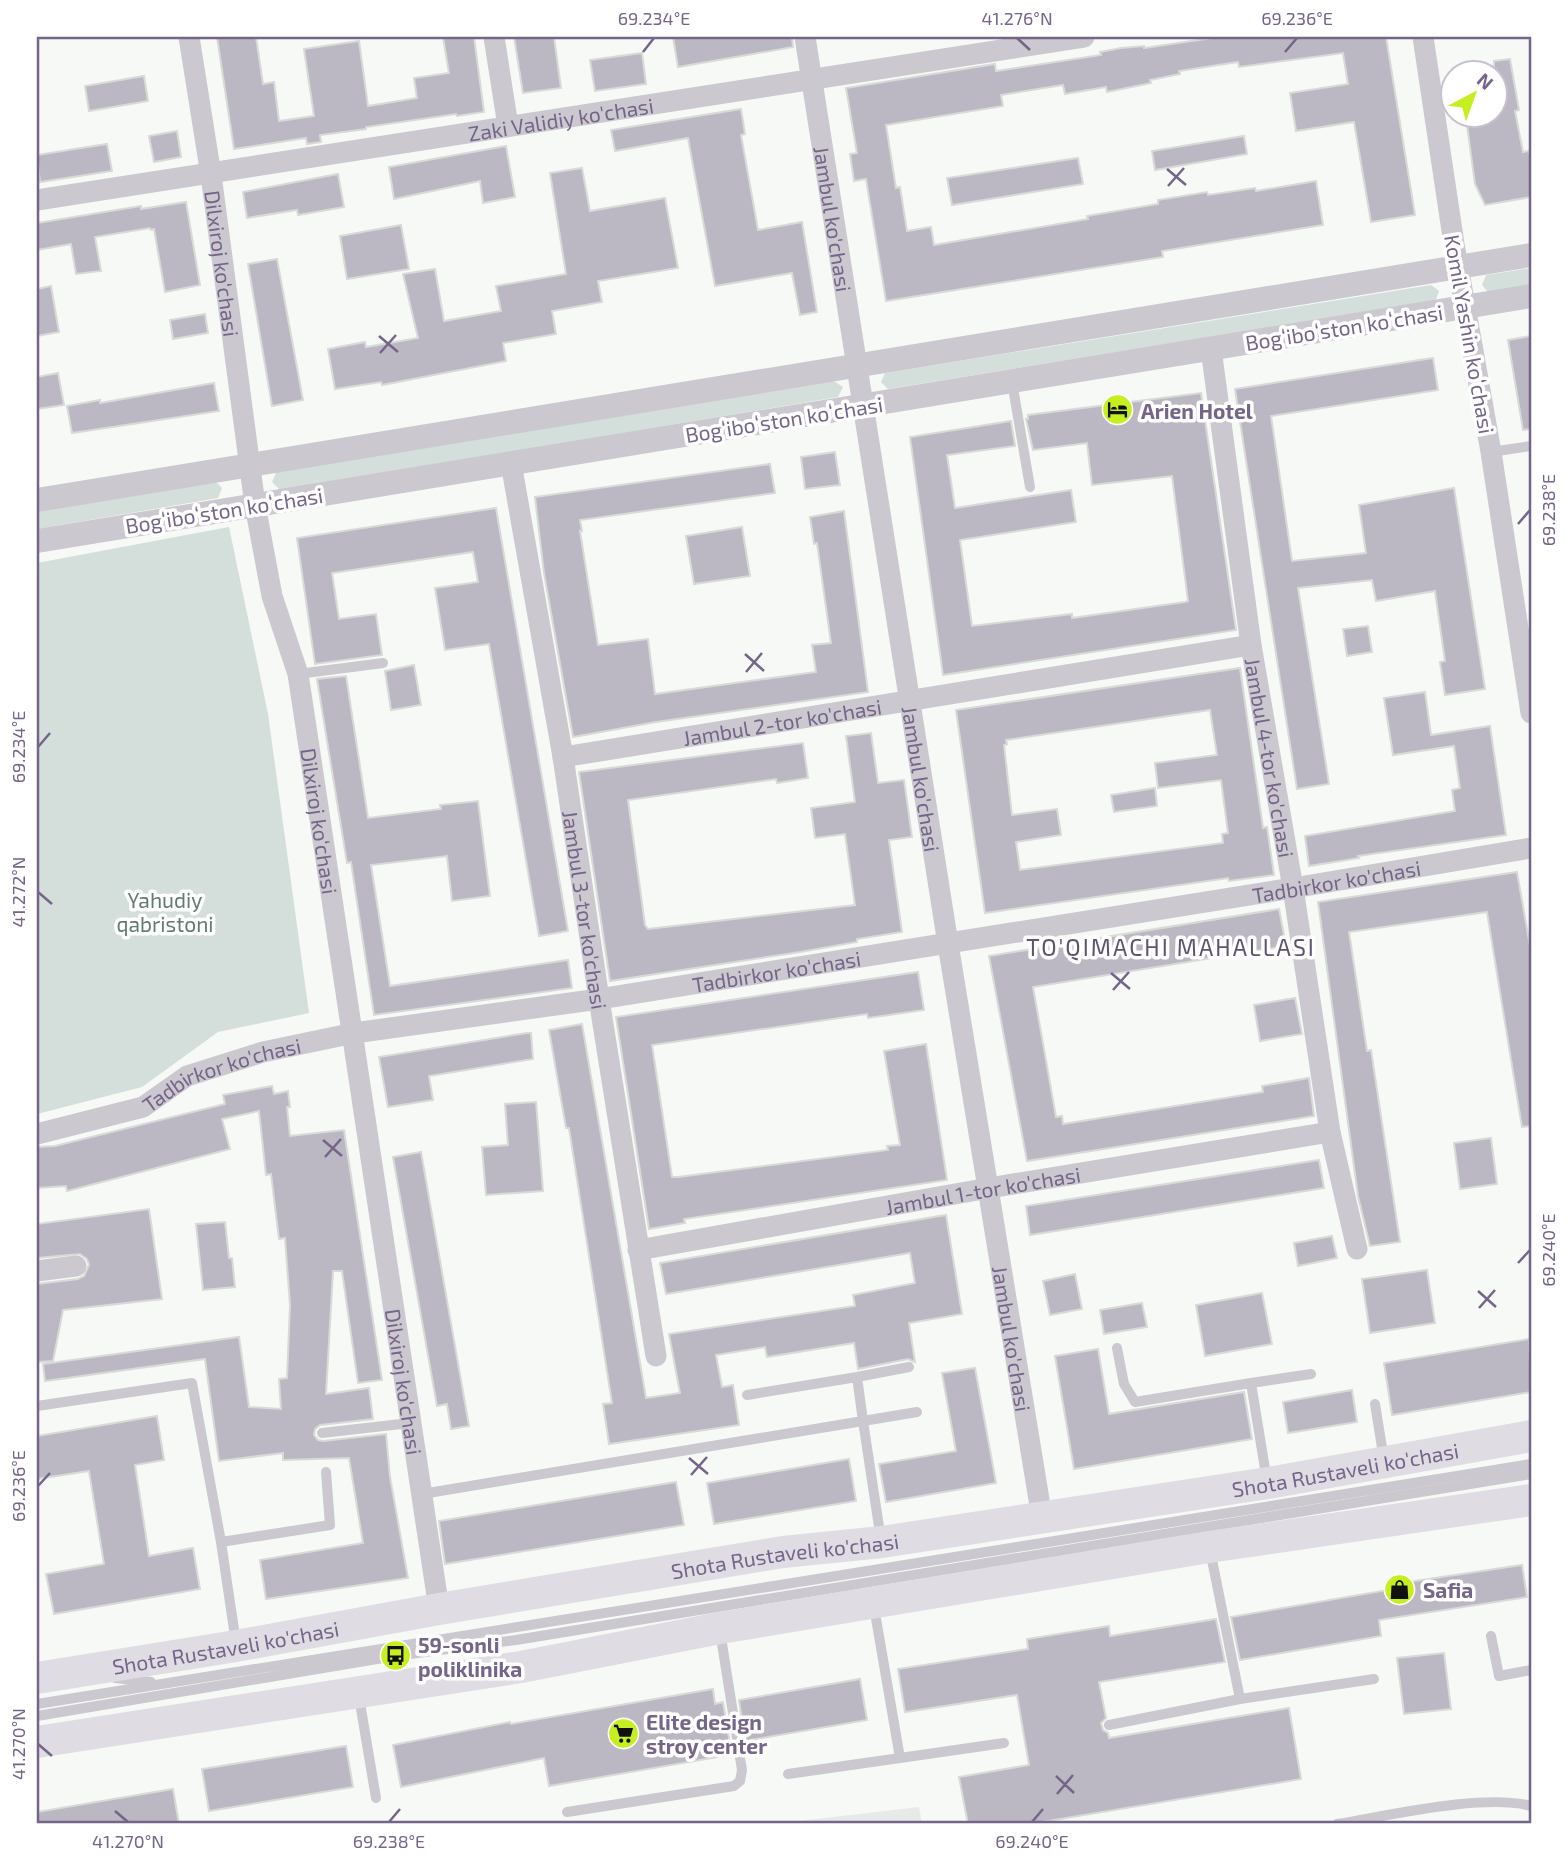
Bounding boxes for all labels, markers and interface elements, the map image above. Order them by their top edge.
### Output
text: 69.234°E [618,7,690,29]
text: 41.276°N [981,7,1053,29]
text: 69.236°E [1261,7,1333,29]
north arrow [1438,60,1508,130]
text: N [1473,68,1498,94]
street label: Zaki Validiy ko'chasi [466,92,655,145]
street label: Jambul ko'chasi [810,144,857,293]
street label: Dilxiroj ko‘chasi [201,189,245,338]
street label: Komil Yashin koʻchasi [1440,232,1500,436]
street label: Bogʻiboʻston koʻchasi [1243,299,1445,355]
street label: Bogʻiboʻston koʻchasi [683,391,885,447]
hotel icon: Arien Hotel [1101,393,1135,427]
place label: Arien Hotel [1141,398,1253,423]
text: 69.238°E [1537,474,1559,546]
street label: Bogʻiboʻston koʻchasi [123,482,325,538]
street label: Jambul 4-tor ko'chasi [1241,656,1300,859]
street label: Jambul 2-tor ko'chasi [681,693,883,750]
street label: Jambul ko'chasi [898,704,946,854]
text: 69.234°E [7,711,29,783]
street label: Dilxiroj ko‘chasi [297,746,344,896]
street label: Jambul 3-tor ko'chasi [559,809,613,1011]
street label: Tadbirkor ko'chasi [1250,854,1422,907]
text: 41.272°N [7,856,29,928]
park label: Yahudiy qabristoni [116,887,214,936]
district label: TO'QIMACHI MAHALLASI [1026,933,1316,961]
street label: Tadbirkor ko'chasi [690,945,863,996]
street label: Tadbirkor ko'chasi [137,1032,303,1116]
street label: Jambul 1-tor ko'chasi [883,1161,1082,1219]
text: 69.240°E [1537,1213,1559,1287]
street label: Jambul ko'chasi [988,1264,1037,1413]
street label: Dilxiroj ko‘chasi [381,1307,428,1456]
street label: Shota Rustaveli ko'chasi [1230,1437,1460,1501]
text: 69.236°E [7,1450,29,1522]
street label: Shota Rustaveli ko'chasi [669,1527,900,1583]
shop icon: Safia [1383,1572,1417,1606]
place label: Safia [1423,1577,1473,1602]
street label: Shota Rustaveli ko'chasi [110,1615,341,1678]
place label: 59-sonli poliklinika [418,1632,522,1681]
bus stop icon: 59-sonli poliklinika [378,1639,412,1673]
text: 41.270°N [7,1708,29,1780]
place label: Elite design stroy center [646,1709,767,1759]
supermarket icon: Elite design stroy center [606,1716,640,1750]
text: 41.270°N [92,1830,164,1852]
text: 69.238°E [353,1830,425,1852]
text: 69.240°E [995,1830,1069,1852]

